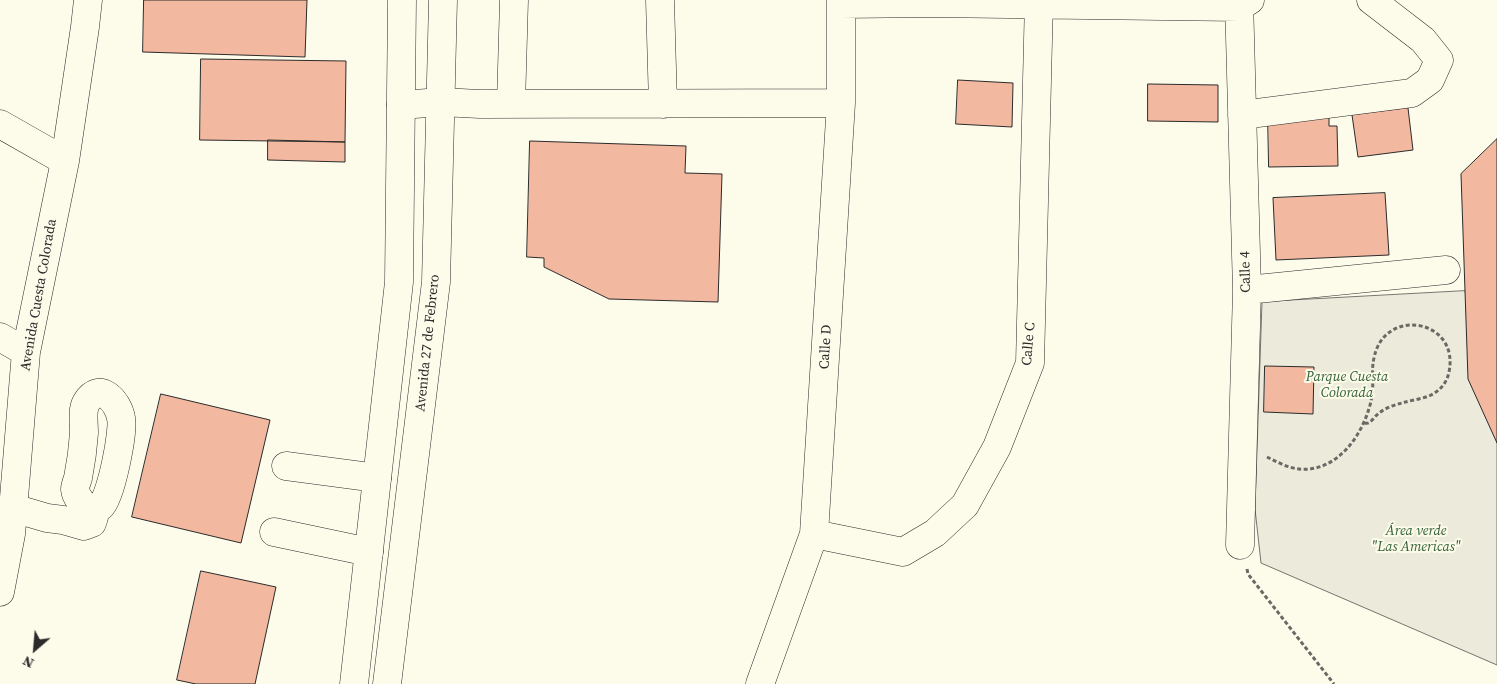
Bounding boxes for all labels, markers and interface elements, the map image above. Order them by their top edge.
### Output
street label: Avenida Cuesta Colorada [17,218,61,372]
street label: Calle 4 [1237,251,1255,293]
street label: Avenida 27 de Febrero [412,274,444,412]
street label: Calle C [1019,322,1039,366]
street label: Calle D [816,324,836,370]
park label: Parque Cuesta Colorada [1306,369,1388,402]
park label: Área verde "Las Americas" [1371,523,1461,556]
north arrow [10,624,60,674]
text: N [19,651,37,674]

